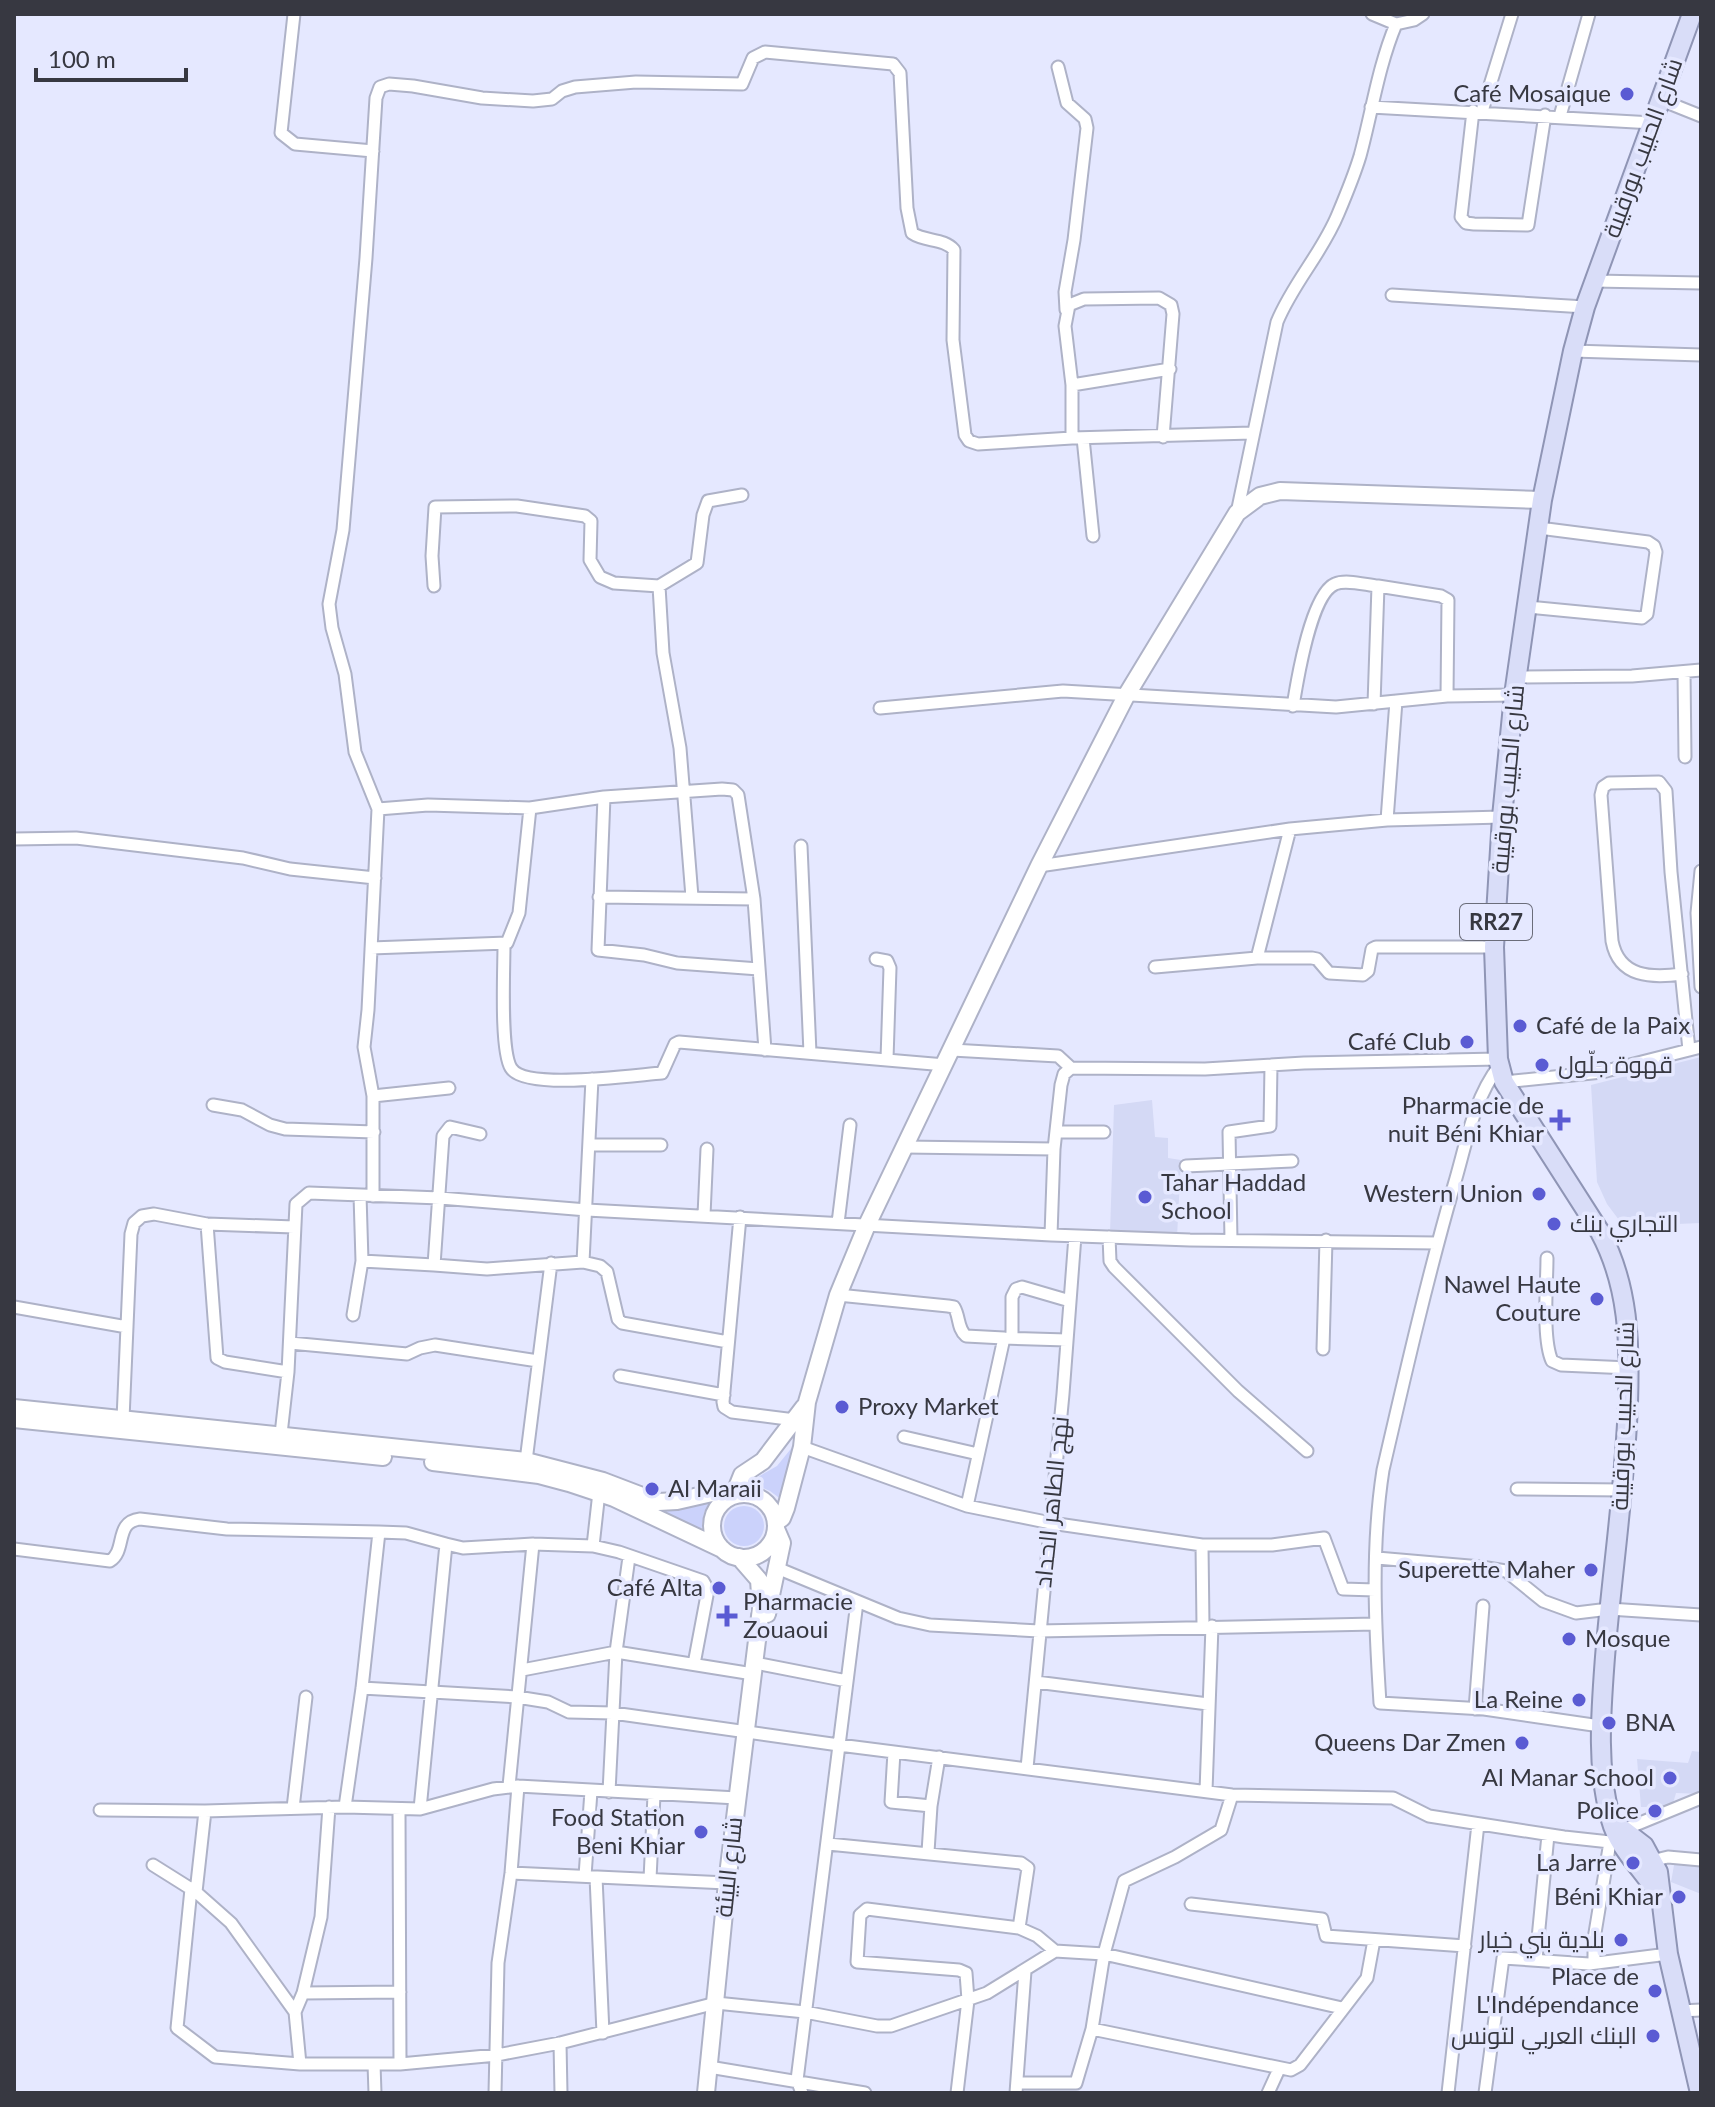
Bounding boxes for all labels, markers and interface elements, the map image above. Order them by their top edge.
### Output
scale bar [36,32,186,82]
text: 100 m [48,44,116,73]
street label: شارع الحبيب بورقيبة [1596,54,1690,242]
place label: Café Mosaique [1453,78,1611,107]
marker: Café Mosaique [1618,85,1636,103]
street label: شارع الحبيب بورقيبة [1484,683,1532,875]
road number: RR27 [1460,904,1532,940]
place label: Café de la Paix [1536,1010,1690,1039]
marker: Café de la Paix [1511,1017,1529,1035]
place label: Café Club [1348,1026,1451,1055]
marker: Café Club [1458,1033,1476,1051]
place label: قهوة جلّول [1558,1049,1673,1079]
marker: قهوة جلّول [1533,1056,1551,1074]
place label: Pharmacie de nuit Béni Khiar [1388,1090,1544,1147]
marker: Pharmacie de nuit Béni Khiar [1551,1111,1569,1129]
place label: Tahar Haddad School [1161,1167,1306,1224]
place label: Western Union [1364,1178,1523,1207]
marker: Western Union [1530,1185,1548,1203]
marker: Tahar Haddad School [1136,1188,1154,1206]
place label: التجاري بنك [1570,1208,1679,1242]
marker: التجاري بنك [1545,1215,1563,1233]
place label: Nawel Haute Couture [1444,1269,1581,1326]
marker: Nawel Haute Couture [1588,1290,1606,1308]
street label: شارع الحبيب بورقيبة [1604,1321,1642,1511]
place label: Proxy Market [858,1391,999,1420]
marker: Proxy Market [833,1398,851,1416]
street label: نهج الطاهر الحداد [1027,1415,1077,1589]
place label: Al Maraii [668,1473,762,1502]
marker: Al Maraii [643,1480,661,1498]
place label: Superette Maher [1398,1554,1575,1583]
marker: Superette Maher [1582,1561,1600,1579]
place label: Café Alta [607,1572,703,1601]
marker: Café Alta [710,1579,728,1597]
place label: Pharmacie Zouaoui [743,1586,853,1643]
marker: Pharmacie Zouaoui [718,1607,736,1625]
place label: Mosque [1585,1623,1670,1652]
marker: Mosque [1560,1630,1578,1648]
place label: La Reine [1474,1684,1563,1713]
marker: La Reine [1570,1691,1588,1709]
place label: BNA [1625,1707,1676,1736]
marker: BNA [1600,1714,1618,1732]
place label: Queens Dar Zmen [1314,1727,1506,1756]
marker: Queens Dar Zmen [1513,1734,1531,1752]
place label: Al Manar School [1482,1762,1654,1791]
marker: Al Manar School [1661,1769,1679,1787]
place label: Police [1576,1795,1639,1824]
place label: Food Station Beni Khiar [551,1802,685,1859]
marker: Police [1646,1802,1664,1820]
street label: شارع البيئة [708,1815,750,1919]
marker: Food Station Beni Khiar [692,1823,710,1841]
place label: La Jarre [1536,1847,1617,1876]
marker: La Jarre [1624,1854,1642,1872]
place label: Béni Khiar [1554,1881,1663,1910]
marker: Béni Khiar [1670,1888,1688,1906]
place label: بلدية بني خيار [1477,1924,1605,1959]
marker: بلدية بني خيار [1612,1931,1630,1949]
place label: Place de L'Indépendance [1476,1961,1639,2018]
marker: Place de L'Indépendance [1646,1982,1664,2000]
place label: البنك العربي لتونس [1451,2020,1637,2055]
marker: البنك العربي لتونس [1644,2027,1662,2045]

